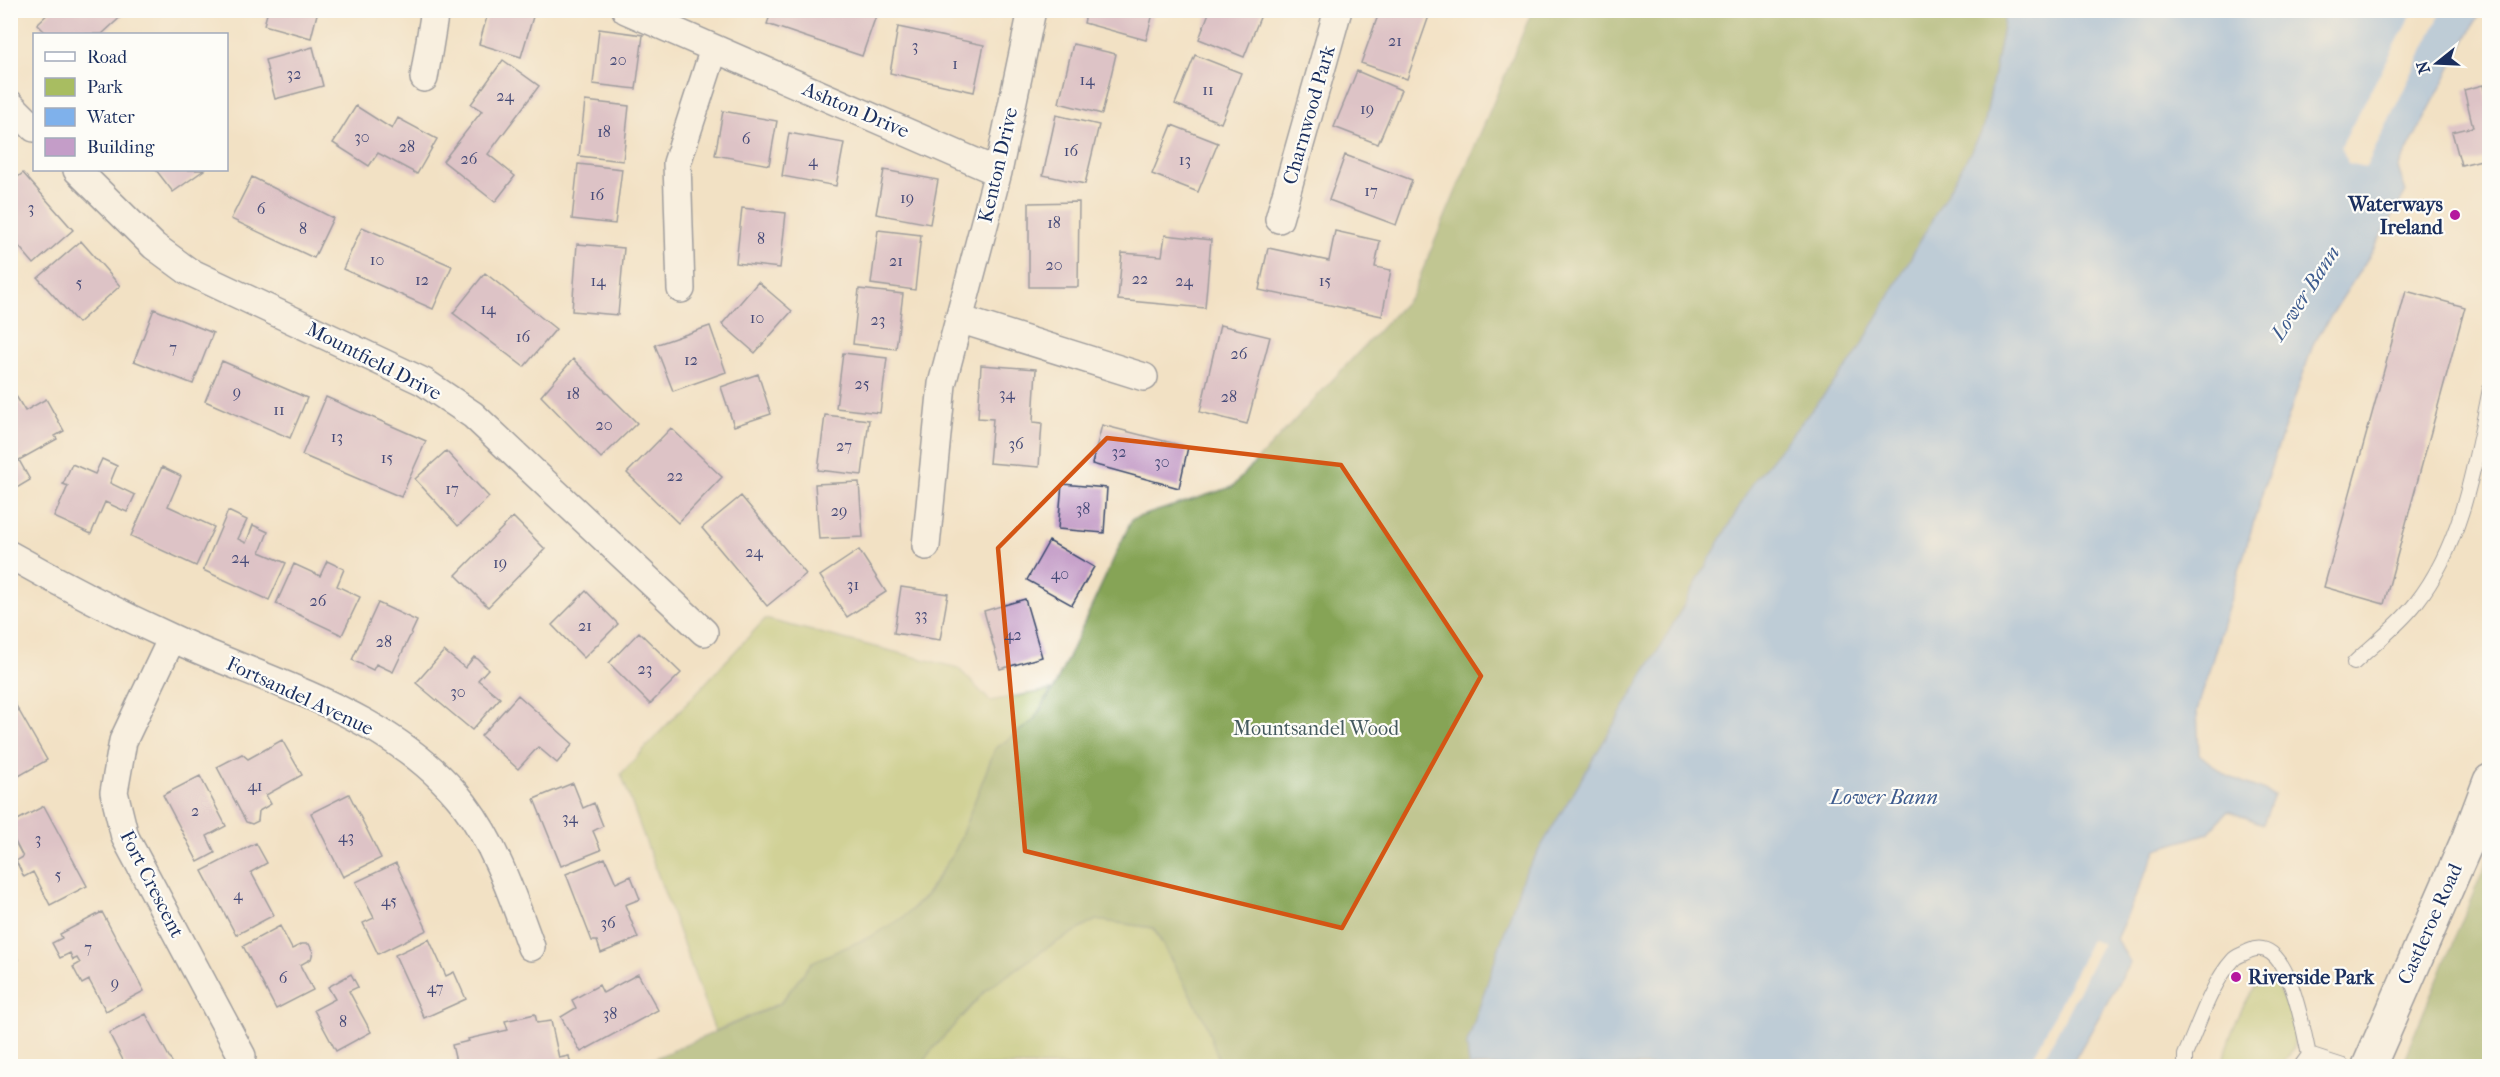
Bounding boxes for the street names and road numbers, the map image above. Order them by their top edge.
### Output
street label: Charnwood Park [1278,42,1340,187]
street label: Ashton Drive [798,77,913,143]
street label: Kenton Drive [974,105,1022,225]
street label: Mountfield Drive [303,317,445,405]
street label: Fortsandel Avenue [223,652,377,740]
street label: Fort Crescent [115,827,189,941]
street label: Castleroe Road [2393,859,2467,988]

